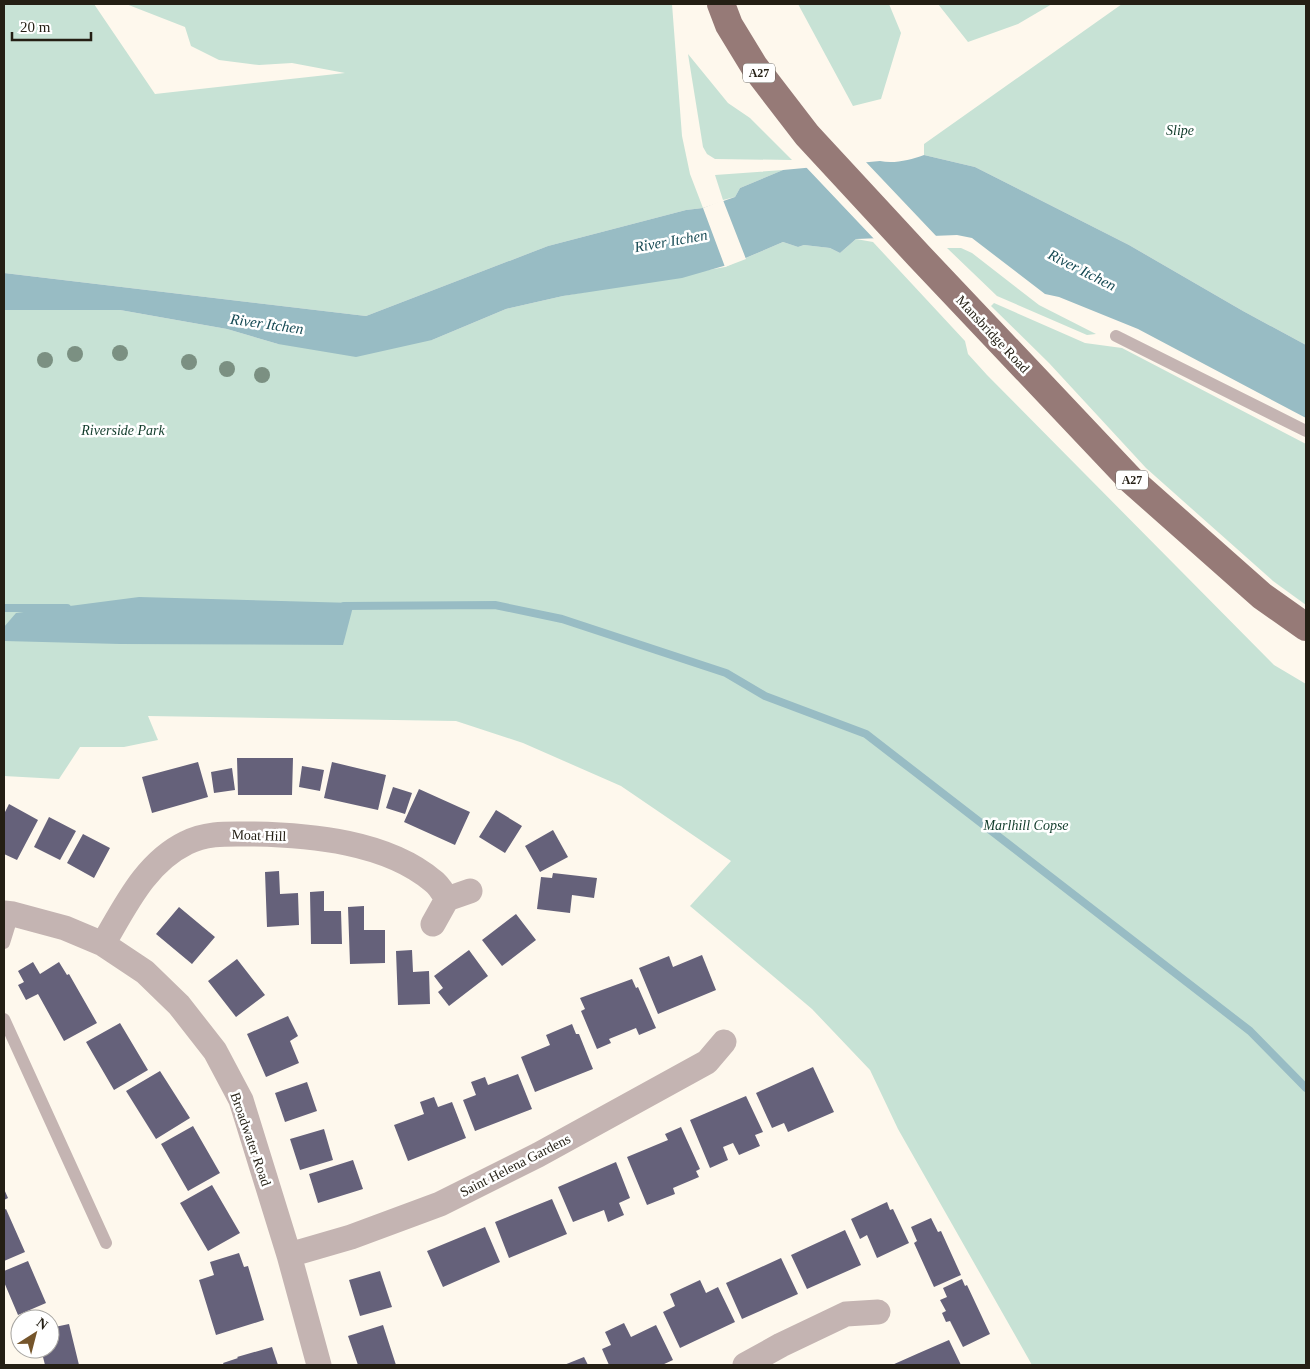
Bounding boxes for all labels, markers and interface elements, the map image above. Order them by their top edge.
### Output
scale bar [12,10,91,42]
text: 20 m [20,19,51,35]
road number: A27 [743,64,775,82]
park label: Slipe [1166,123,1194,138]
water label: River Itchen [632,227,709,255]
water label: River Itchen [1045,246,1118,294]
street label: Mansbridge Road [953,293,1032,376]
water label: River Itchen [228,311,305,337]
park label: Riverside Park [80,423,166,438]
road number: A27 [1116,470,1148,490]
park label: Marlhill Copse [982,818,1069,833]
street label: Moat Hill [231,827,287,844]
street label: Broadwater Road [227,1090,274,1188]
street label: Saint Helena Gardens [457,1131,573,1200]
north arrow [10,1309,60,1359]
text: N [34,1315,51,1333]

